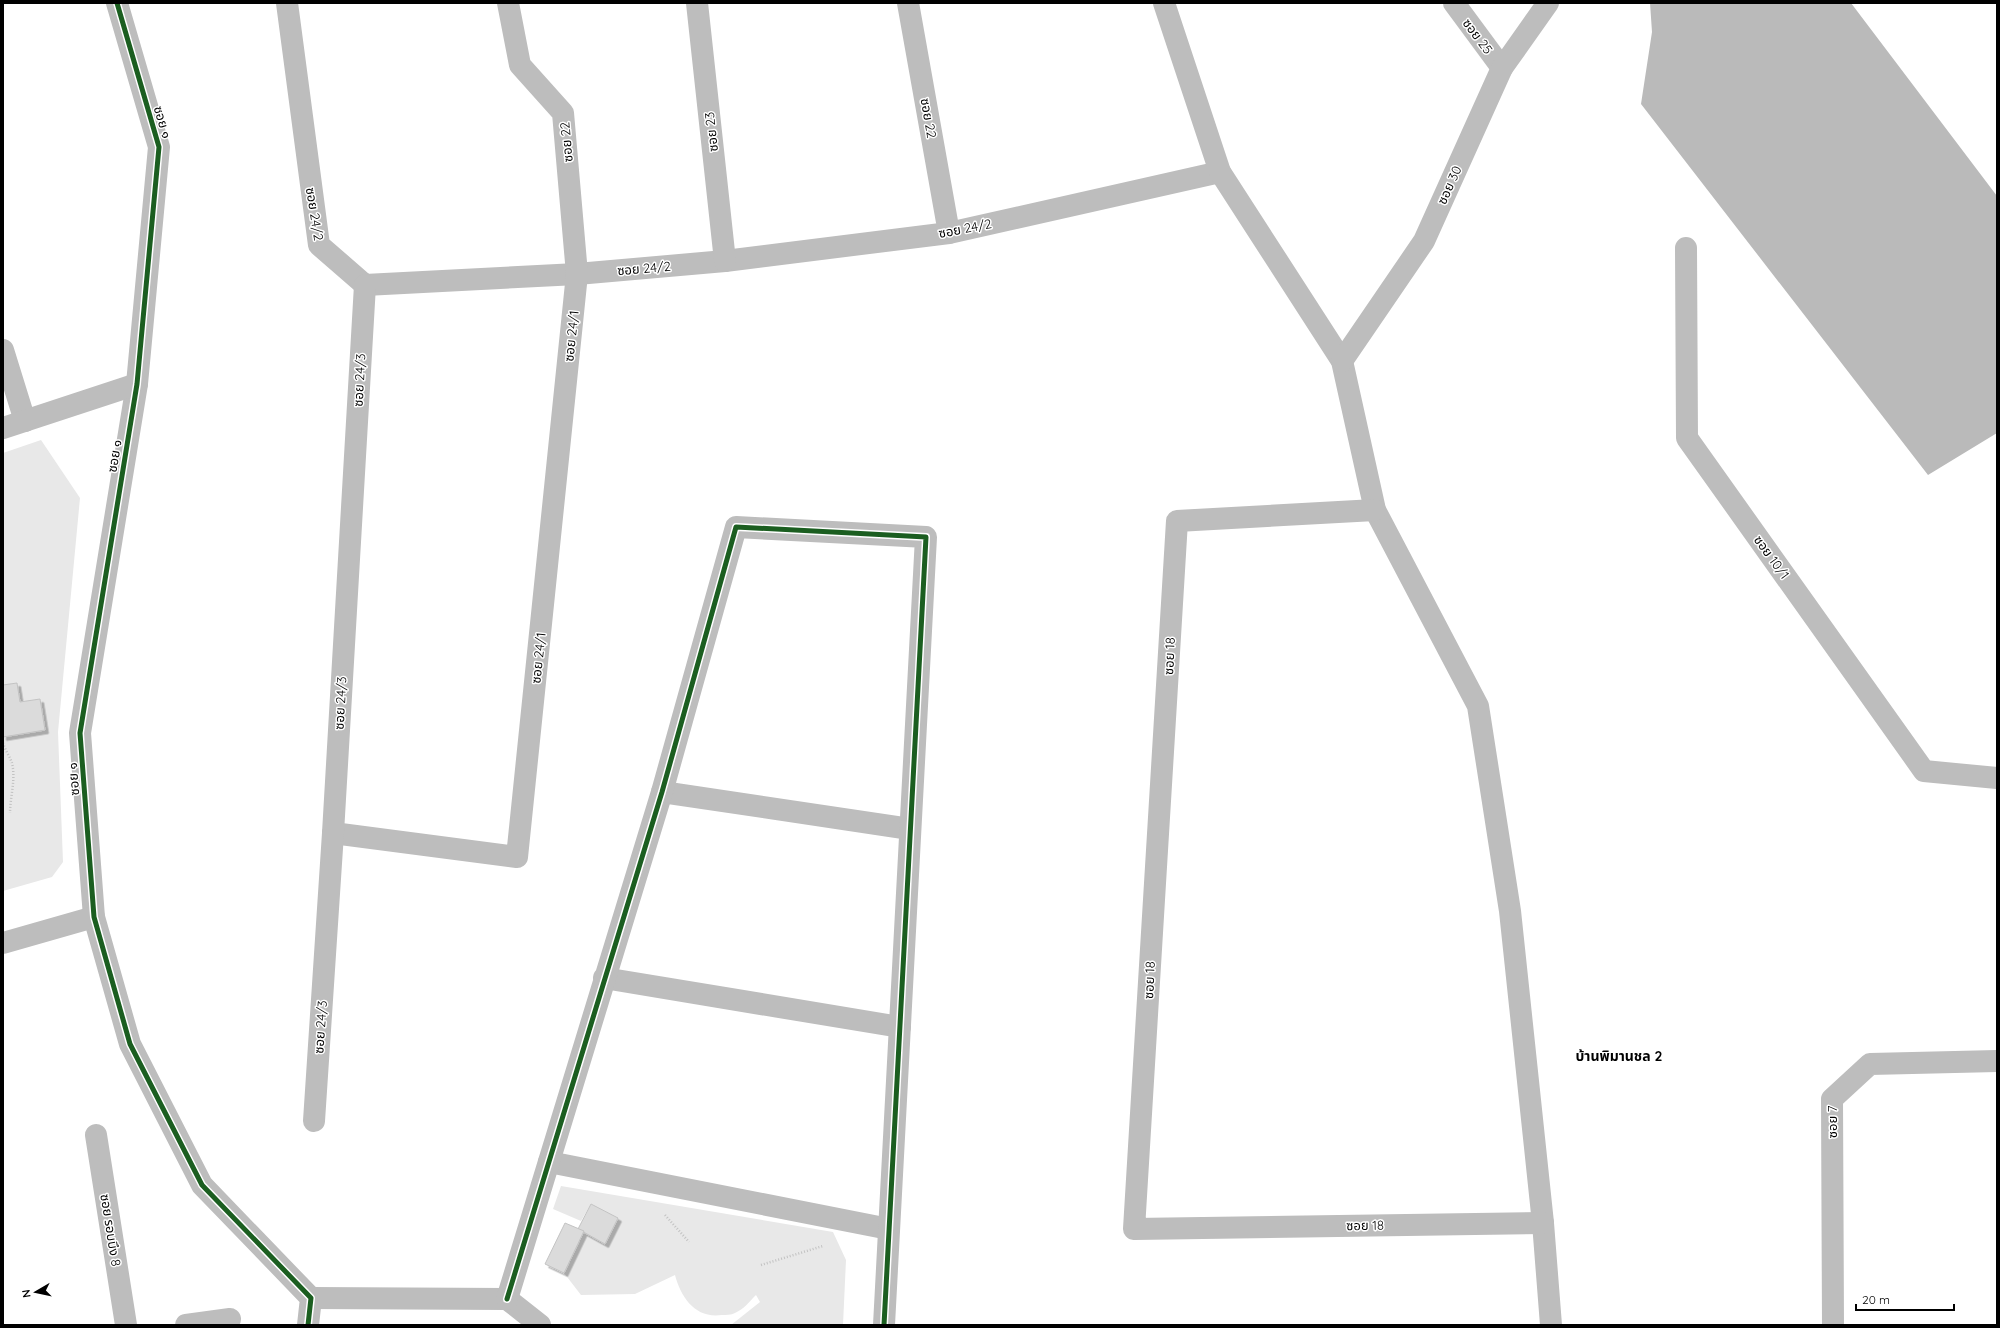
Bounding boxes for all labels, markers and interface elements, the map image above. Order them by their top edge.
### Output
street label: ซอย 25 [1459,15,1497,57]
street label: ซอย 22 [918,97,940,139]
street label: ซอย ๑ [151,104,175,140]
street label: ซอย 23 [701,111,721,153]
street label: ซอย 22 [556,121,576,163]
street label: ซอย 30 [1433,163,1465,207]
street label: ซอย 24/2 [303,186,327,242]
street label: ซอย 24/2 [937,215,993,241]
street label: ซอย 24/2 [616,258,672,278]
street label: ซอย 24/1 [560,310,582,362]
street label: ซอย 24/3 [350,353,368,407]
street label: ซอย ๑ [104,438,124,474]
street label: ซอย 10/1 [1751,532,1793,582]
street label: ซอย 24/1 [527,632,549,684]
street label: ซอย 18 [1160,637,1178,675]
street label: ซอย 24/3 [331,676,349,730]
street label: ซอย ๑ [64,762,82,796]
street label: ซอย 18 [1140,961,1158,999]
street label: ซอย 24/3 [310,1000,330,1054]
district label: บ้านพิมานชล 2 [1575,1047,1663,1065]
street label: ซอย 7 [1824,1105,1840,1138]
street label: ซอย รอบบึง 8 [97,1193,125,1267]
street label: ซอย 18 [1346,1217,1384,1233]
north arrow [16,1272,56,1312]
scale bar [1856,1286,1954,1312]
text: N [19,1288,34,1299]
text: 20 m [1862,1292,1890,1307]

